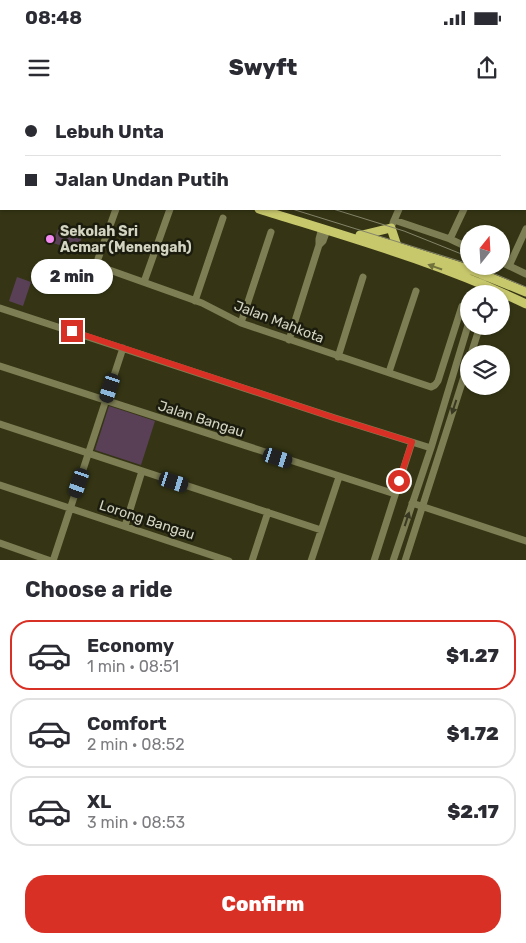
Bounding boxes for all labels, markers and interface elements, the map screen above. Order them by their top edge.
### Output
text: 08:48 [25,6,82,29]
icon: menu [25,54,53,82]
text: Swyft [229,54,297,81]
icon: share [473,54,501,82]
text: Lebuh Unta [55,120,164,143]
text: Jalan Undan Putih [55,168,229,191]
place label: Sekolah Sri Acmar (Menengah) [60,223,192,256]
north arrow [460,225,510,275]
map controls [460,225,510,395]
marker: Sekolah Sri Acmar (Menengah) [44,233,56,245]
callout: 2 min [31,258,113,294]
one-way arrow [427,263,442,271]
text: 2 min [50,267,94,286]
button: locate [460,285,510,335]
street label: Jalan Mahkota [232,297,326,347]
route end [61,320,83,342]
button: layers [460,345,510,395]
car [98,371,121,405]
street label: Jalan Bangau [156,397,246,441]
one-way arrow [450,400,457,415]
car [261,446,294,470]
car [67,466,90,500]
car [157,470,190,494]
route start [388,470,410,492]
street label: Lorong Bangau [97,497,197,543]
one-way arrow [403,511,411,526]
text: Choose a ride [25,576,172,603]
icon: car [27,633,72,678]
text: Economy [87,634,174,657]
text: $1.27 [446,644,499,667]
text: 1 min · 08:51 [87,657,179,676]
icon: car [27,711,72,756]
text: Comfort [87,712,167,735]
text: $1.72 [447,722,499,745]
text: 2 min · 08:52 [87,735,185,754]
icon: car [27,789,72,834]
text: XL [87,790,111,813]
text: $2.17 [447,800,499,823]
text: 3 min · 08:53 [87,813,185,832]
button: Confirm [25,875,501,933]

